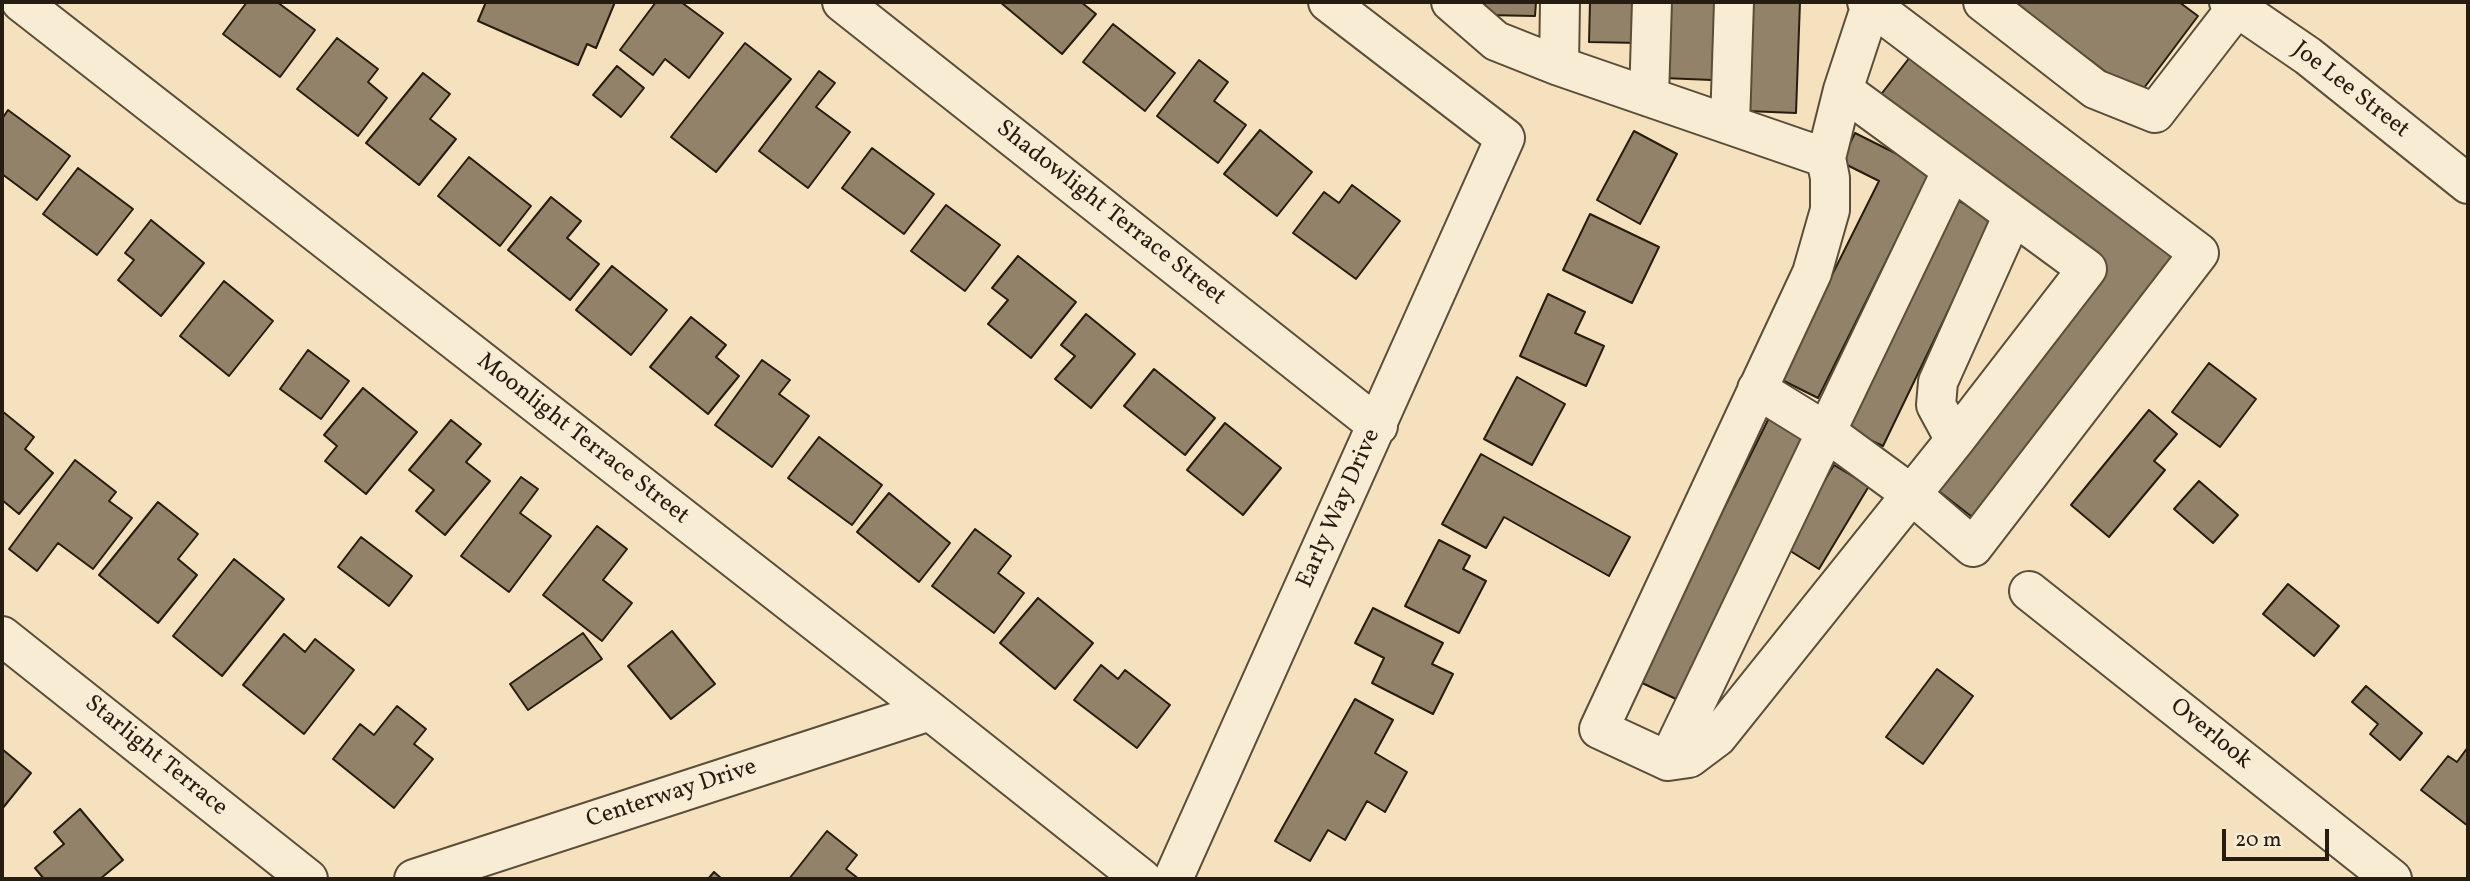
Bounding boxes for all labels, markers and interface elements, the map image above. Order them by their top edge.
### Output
street label: Joe Lee Street [2286,36,2414,146]
street label: Shadowlight Terrace Street [989,115,1231,313]
street label: Moonlight Terrace Street [470,348,694,532]
street label: Early Way Drive [1292,425,1388,593]
street label: Starlight Terrace [78,690,232,824]
street label: Overlook [2163,693,2257,777]
street label: Centerway Drive [583,754,761,836]
scale bar [2225,814,2332,858]
text: 20 m [2235,826,2281,855]

